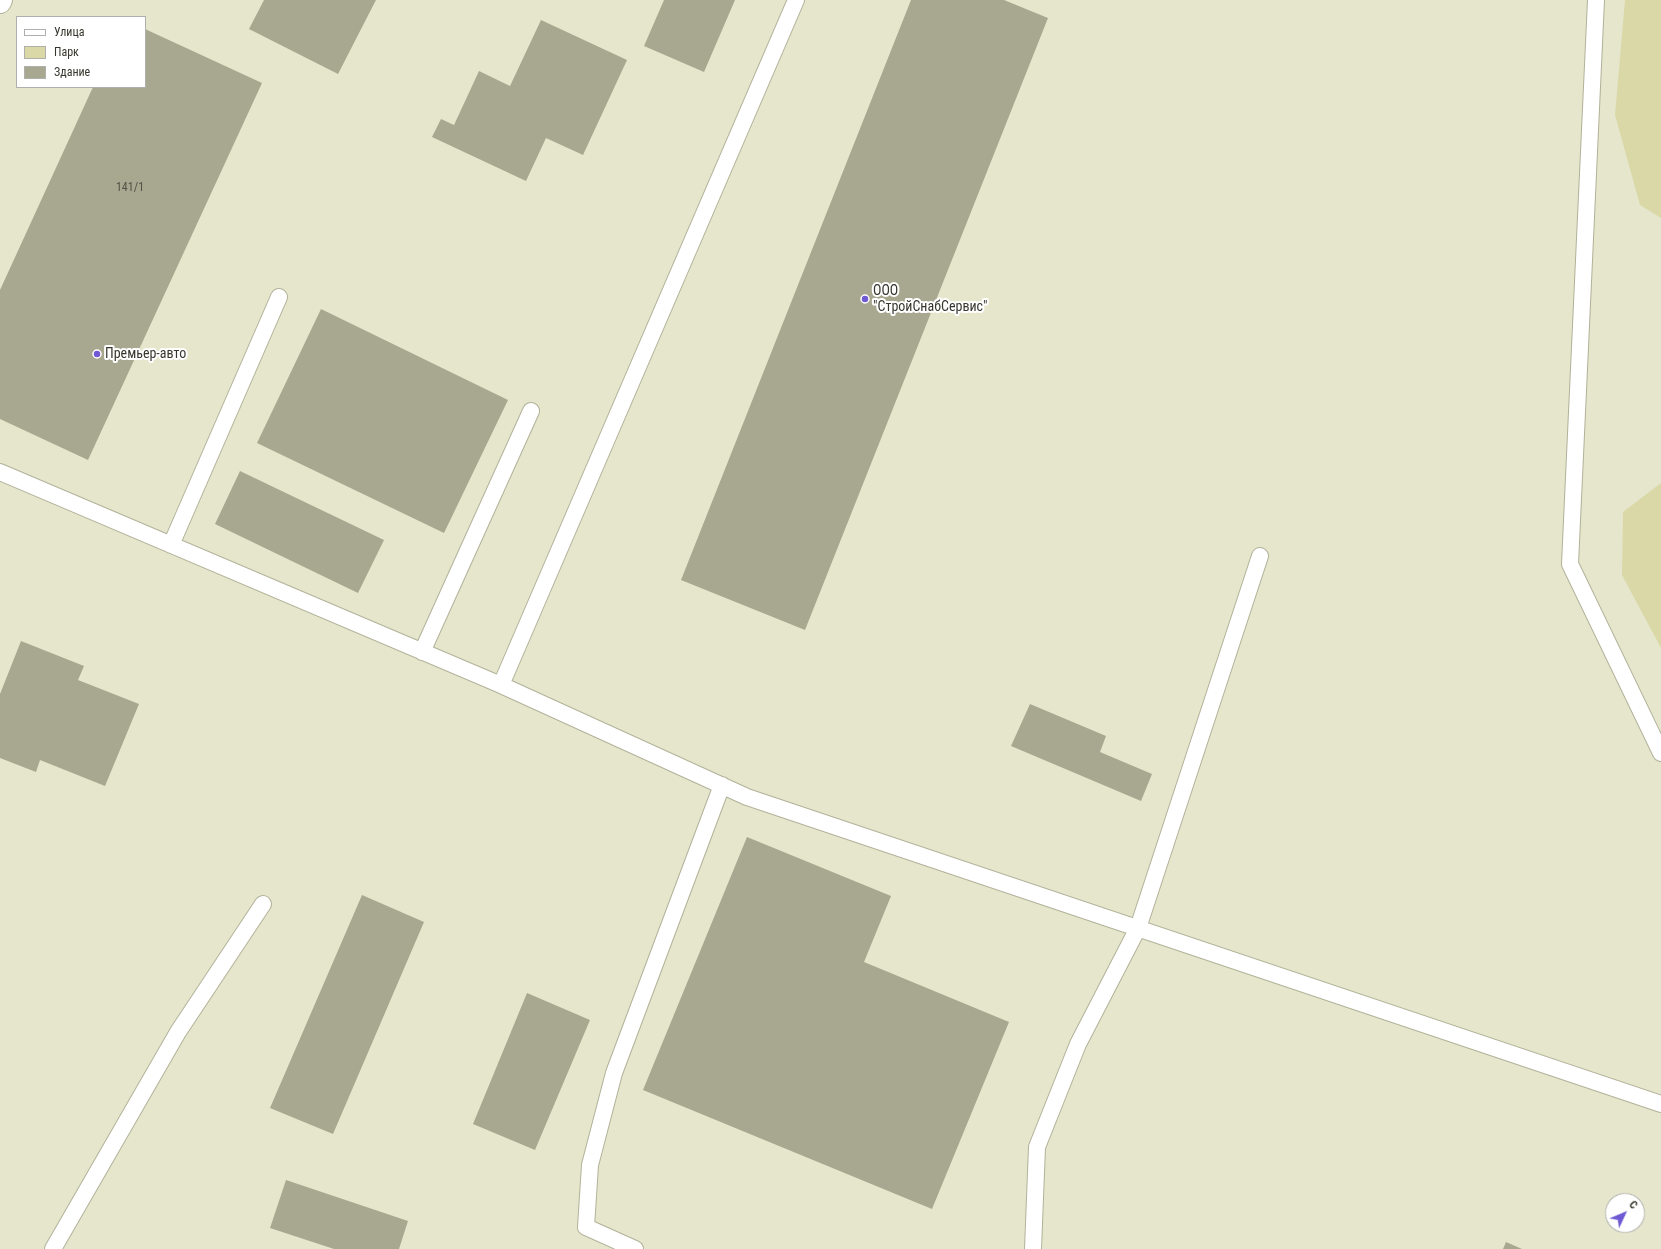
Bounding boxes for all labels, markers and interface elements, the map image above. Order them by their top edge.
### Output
legend [16,16,146,88]
text: Улица [54,25,84,39]
text: Парк [54,45,79,59]
text: Здание [54,65,90,79]
house number: 141/1 [116,181,144,195]
place label: ООО "СтройСнабСервис" [873,283,987,316]
marker: ООО "СтройСнабСервис" [860,294,870,304]
place label: Премьер-авто [105,346,186,362]
marker: Премьер-авто [92,349,102,359]
north arrow [1605,1193,1645,1233]
text: С [1626,1198,1640,1212]

